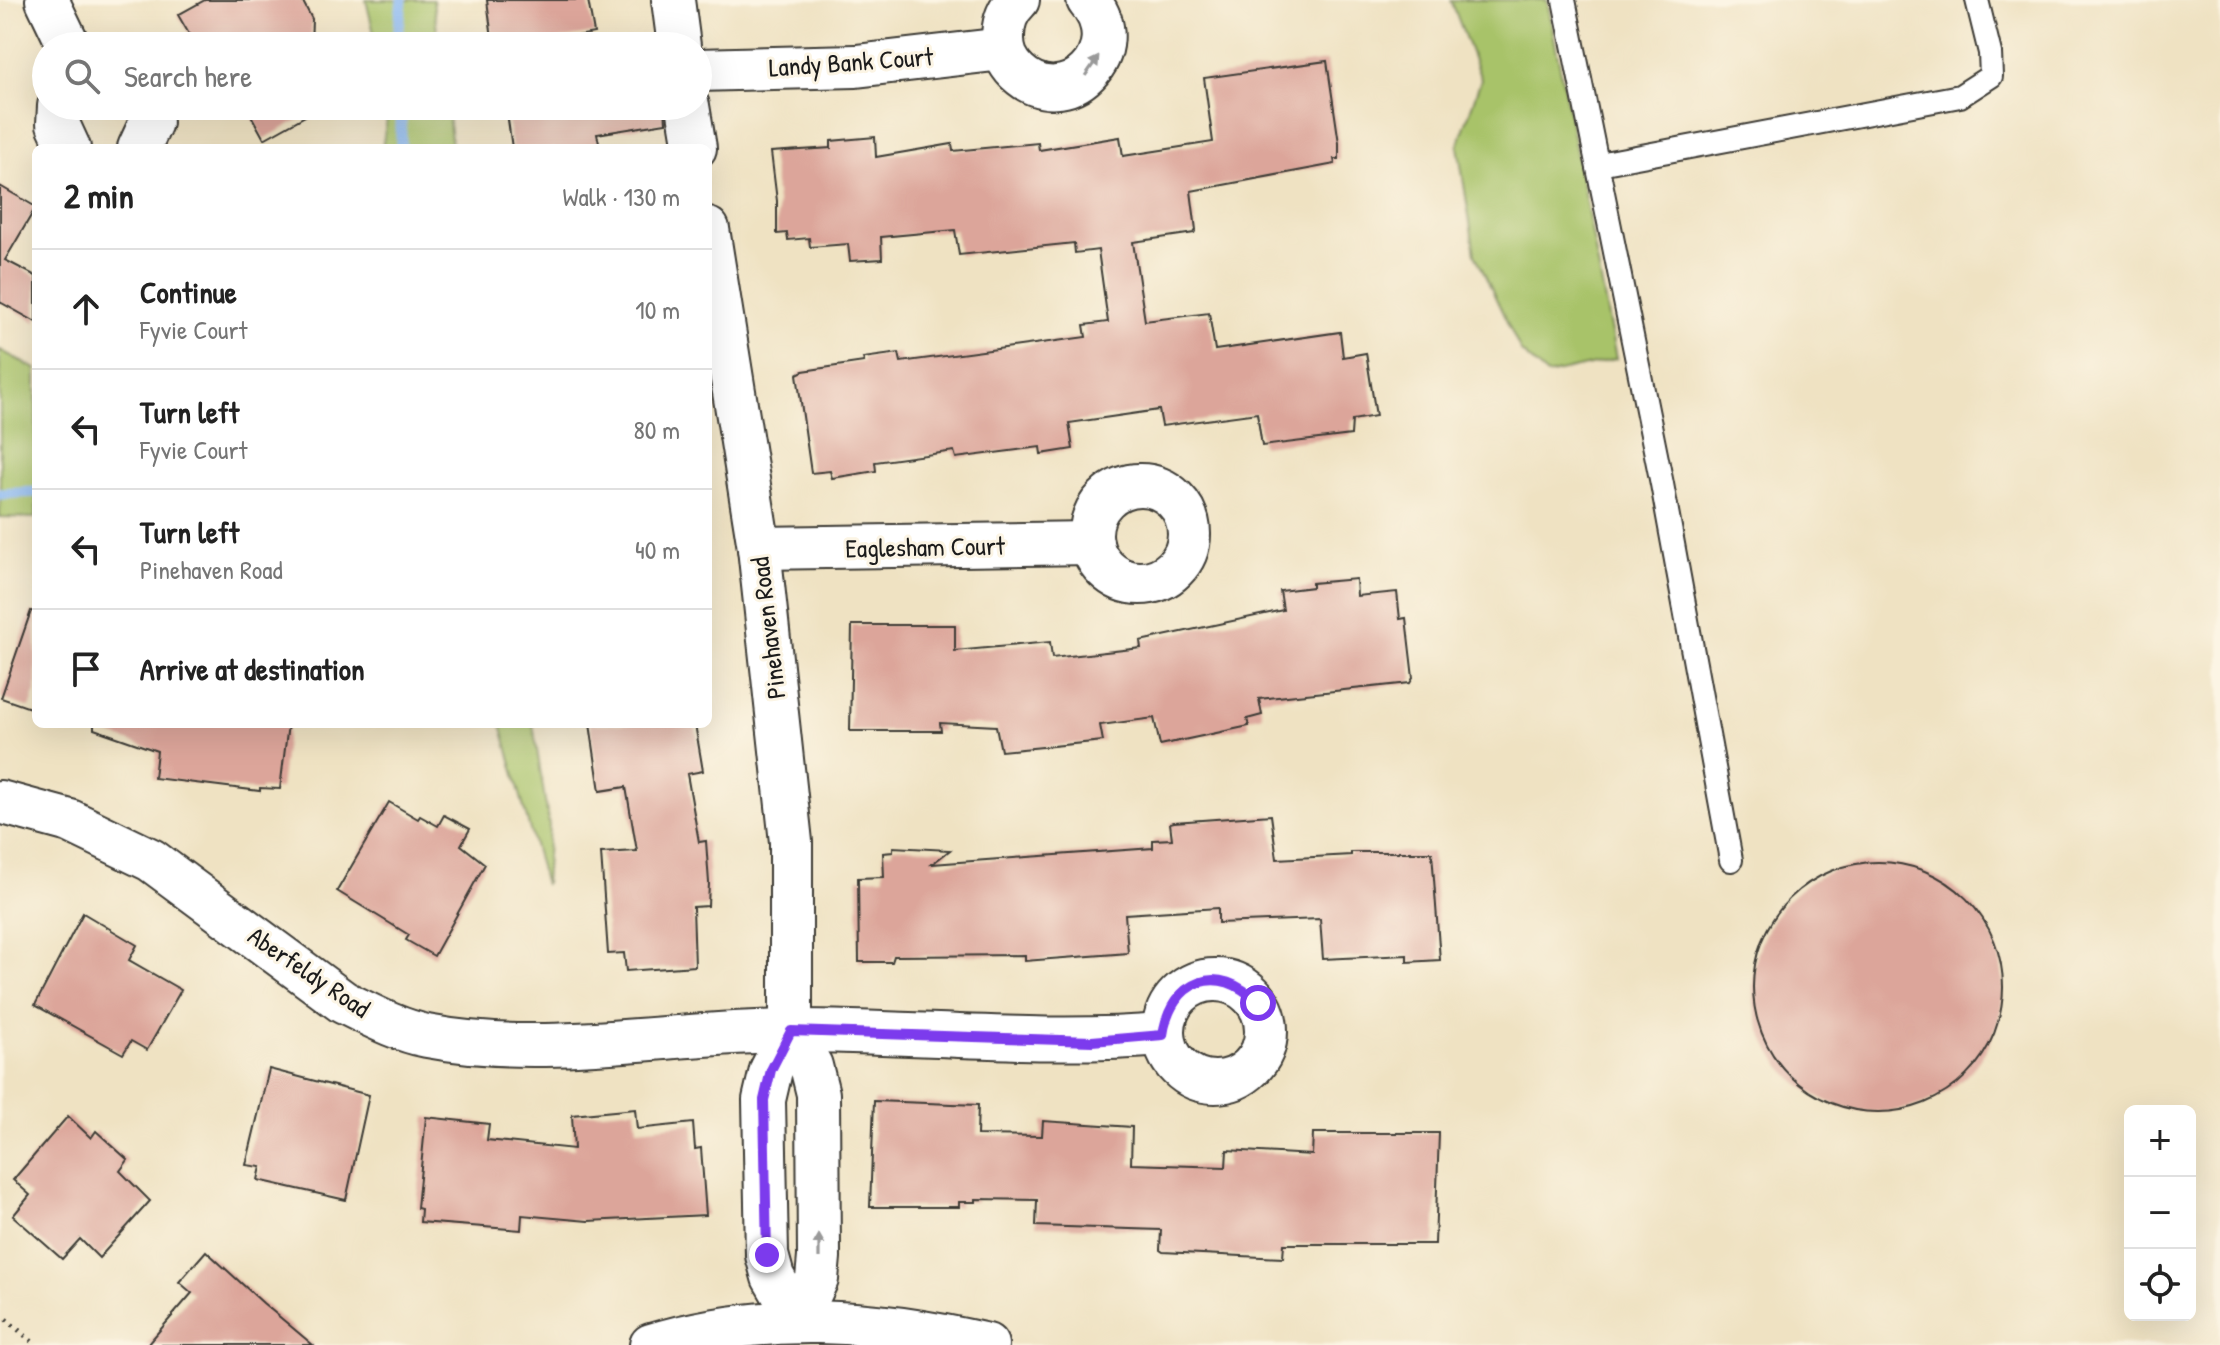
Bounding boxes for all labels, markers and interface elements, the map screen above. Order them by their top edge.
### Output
search box [32,32,712,120]
street label: Landy Bank Court [768,38,935,85]
icon: search [60,54,104,98]
one-way arrow [1084,55,1100,77]
text: Search here [124,56,252,96]
text: 2 min [64,173,134,219]
text: Walk · 130 m [563,179,680,214]
text: Continue [140,272,237,312]
icon: ahead [64,287,108,331]
text: 10 m [635,292,680,327]
text: Fyvie Court [140,312,247,347]
text: Turn left [140,392,239,432]
icon: left [64,407,108,451]
text: 80 m [633,412,680,447]
text: Fyvie Court [140,432,247,467]
text: Turn left [140,512,239,552]
icon: left [64,527,108,571]
street label: Eaglesham Court [845,528,1006,565]
text: 40 m [635,532,680,567]
text: Pinehaven Road [140,552,283,587]
street label: Pinehaven Road [741,555,794,701]
icon: arrive [64,647,108,691]
text: Arrive at destination [140,649,365,689]
street label: Aberfeldy Road [241,918,377,1025]
route start [1240,985,1276,1021]
map controls [2124,1105,2196,1321]
button: + [2124,1105,2196,1177]
button: − [2124,1177,2196,1249]
one-way arrow [813,1233,825,1258]
route end [749,1237,785,1273]
button: locate [2124,1249,2196,1321]

